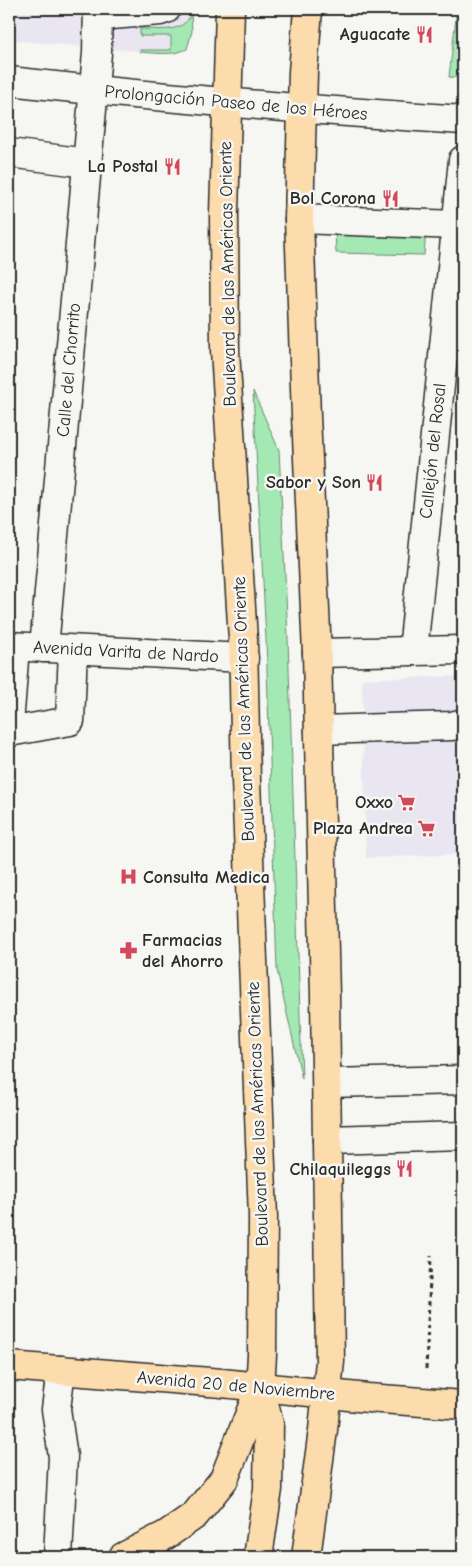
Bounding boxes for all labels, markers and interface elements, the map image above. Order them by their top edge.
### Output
place label: Aguacate [340,24,410,45]
restaurant icon: Aguacate [414,24,434,44]
street label: Prolongación Paseo de los Héroes [104,81,368,125]
street label: Boulevard de las Américas Oriente [215,141,241,407]
place label: La Postal [87,156,158,177]
restaurant icon: La Postal [162,156,182,176]
place label: Bol Corona [290,188,376,209]
restaurant icon: Bol Corona [380,188,400,208]
street label: Calle del Chorrito [53,302,85,438]
street label: Callejón del Rosal [415,382,451,520]
place label: Sabor y Son [266,472,361,493]
restaurant icon: Sabor y Son [365,472,385,492]
street label: Boulevard de las Américas Oriente [229,576,259,842]
street label: Avenida Varita de Nardo [33,637,219,667]
place label: Oxxo [355,792,393,813]
supermarket icon: Oxxo [397,792,417,812]
place label: Plaza Andrea [313,818,413,839]
supermarket icon: Plaza Andrea [417,818,437,838]
hospital icon: Consulta Medica [119,867,139,887]
place label: Consulta Medica [143,867,270,888]
place label: Farmacias del Ahorro [142,930,223,972]
pharmacy icon: Farmacias del Ahorro [118,940,138,960]
street label: Boulevard de las Américas Oriente [243,981,273,1247]
place label: Chilaquileggs [290,1159,391,1180]
restaurant icon: Chilaquileggs [395,1159,415,1179]
street label: Avenida 20 de Noviembre [136,1367,336,1405]

